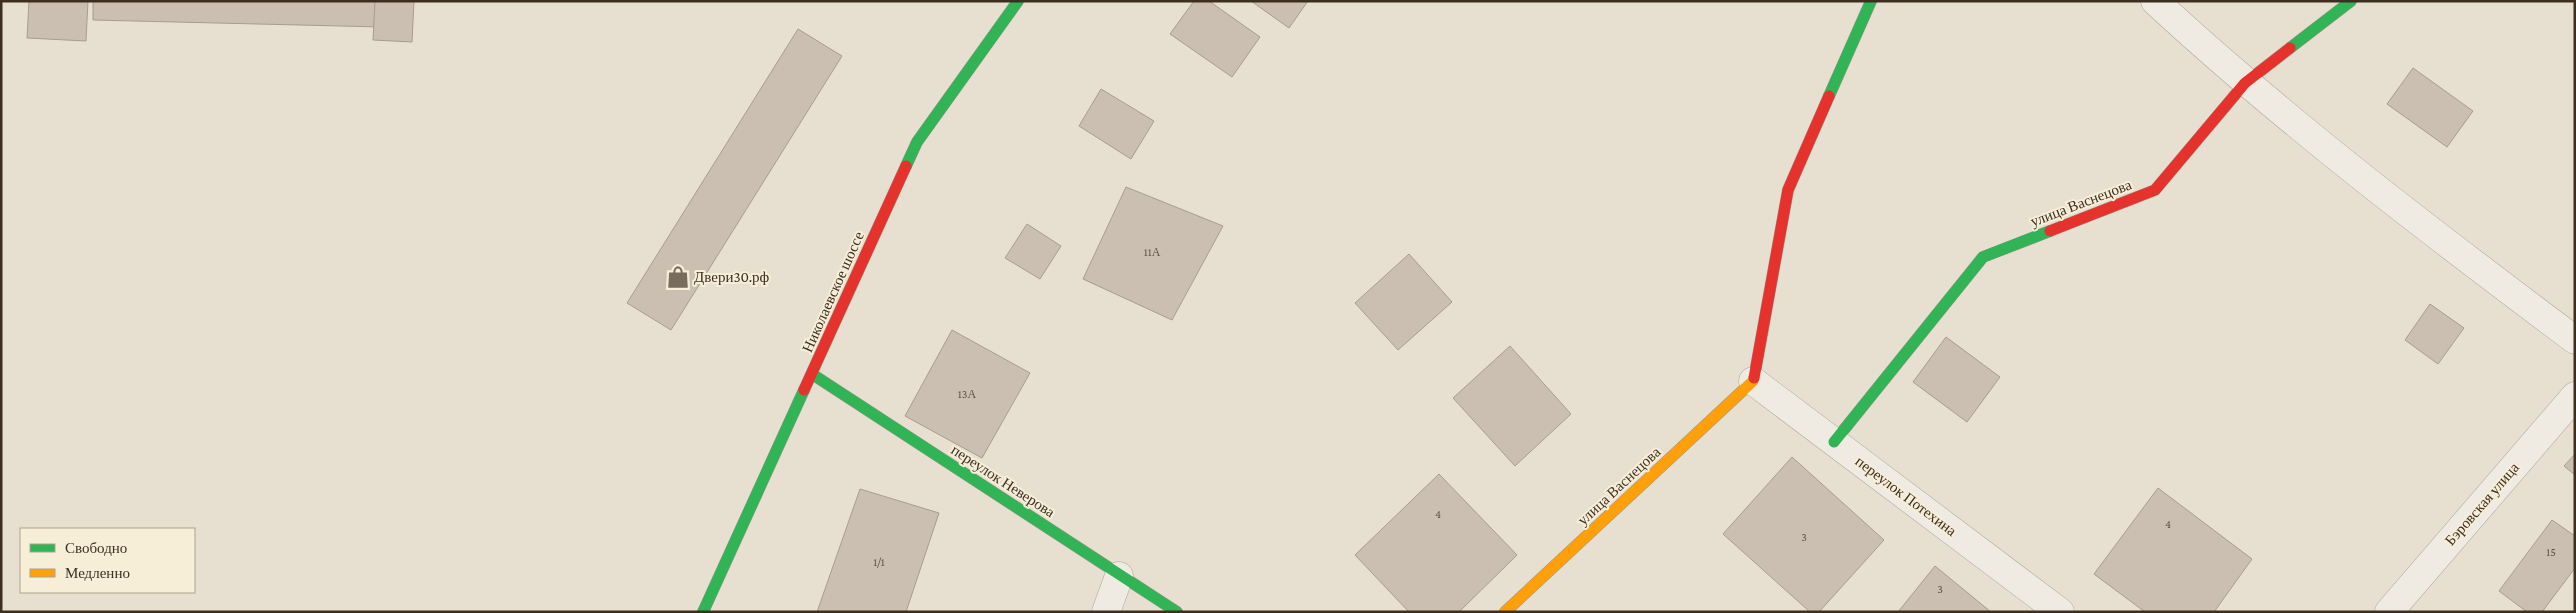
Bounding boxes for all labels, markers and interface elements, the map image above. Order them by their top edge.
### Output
street label: улица Васнецова [2028,176,2134,230]
street label: Николаевское шоссе [799,229,867,355]
house number: 11А [1144,245,1161,259]
shop icon: Двери30.рф [665,264,691,290]
place label: Двери30.рф [694,269,770,285]
house number: 13А [958,387,977,401]
street label: переулок Неверова [948,442,1058,521]
street label: улица Васнецова [1574,443,1664,528]
street label: переулок Потехина [1853,453,1960,539]
street label: Бэровская улица [2442,459,2522,549]
house number: 4 [1435,507,1441,521]
house number: 4 [2165,517,2171,531]
legend [20,528,195,593]
house number: 3 [1801,530,1807,544]
text: Свободно [65,540,127,556]
house number: 15 [2546,545,2556,559]
house number: 1/1 [873,555,885,569]
text: Медленно [65,565,130,581]
house number: 3 [1937,582,1943,596]

